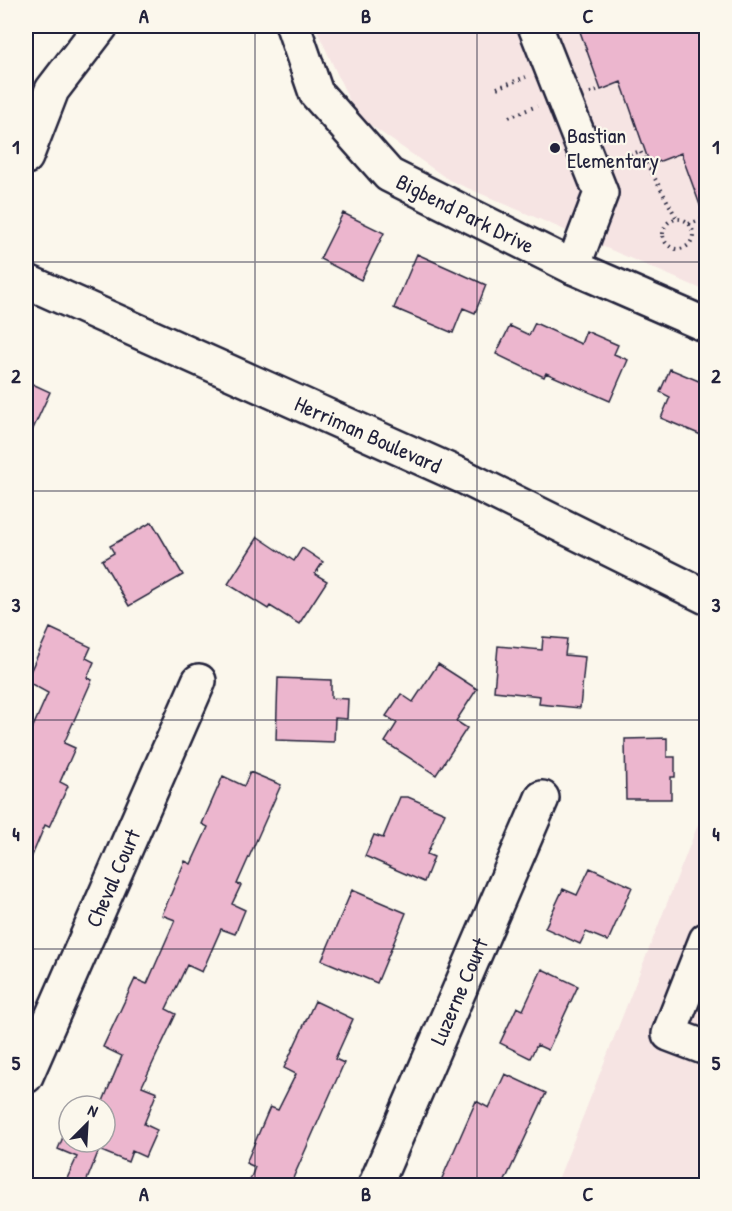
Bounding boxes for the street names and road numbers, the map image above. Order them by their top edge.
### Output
street label: Bigbend Park Drive [391,166,540,260]
street label: Herriman Boulevard [290,388,447,480]
street label: Cheval Court [78,824,147,932]
street label: Luzerne Court [423,933,495,1049]

